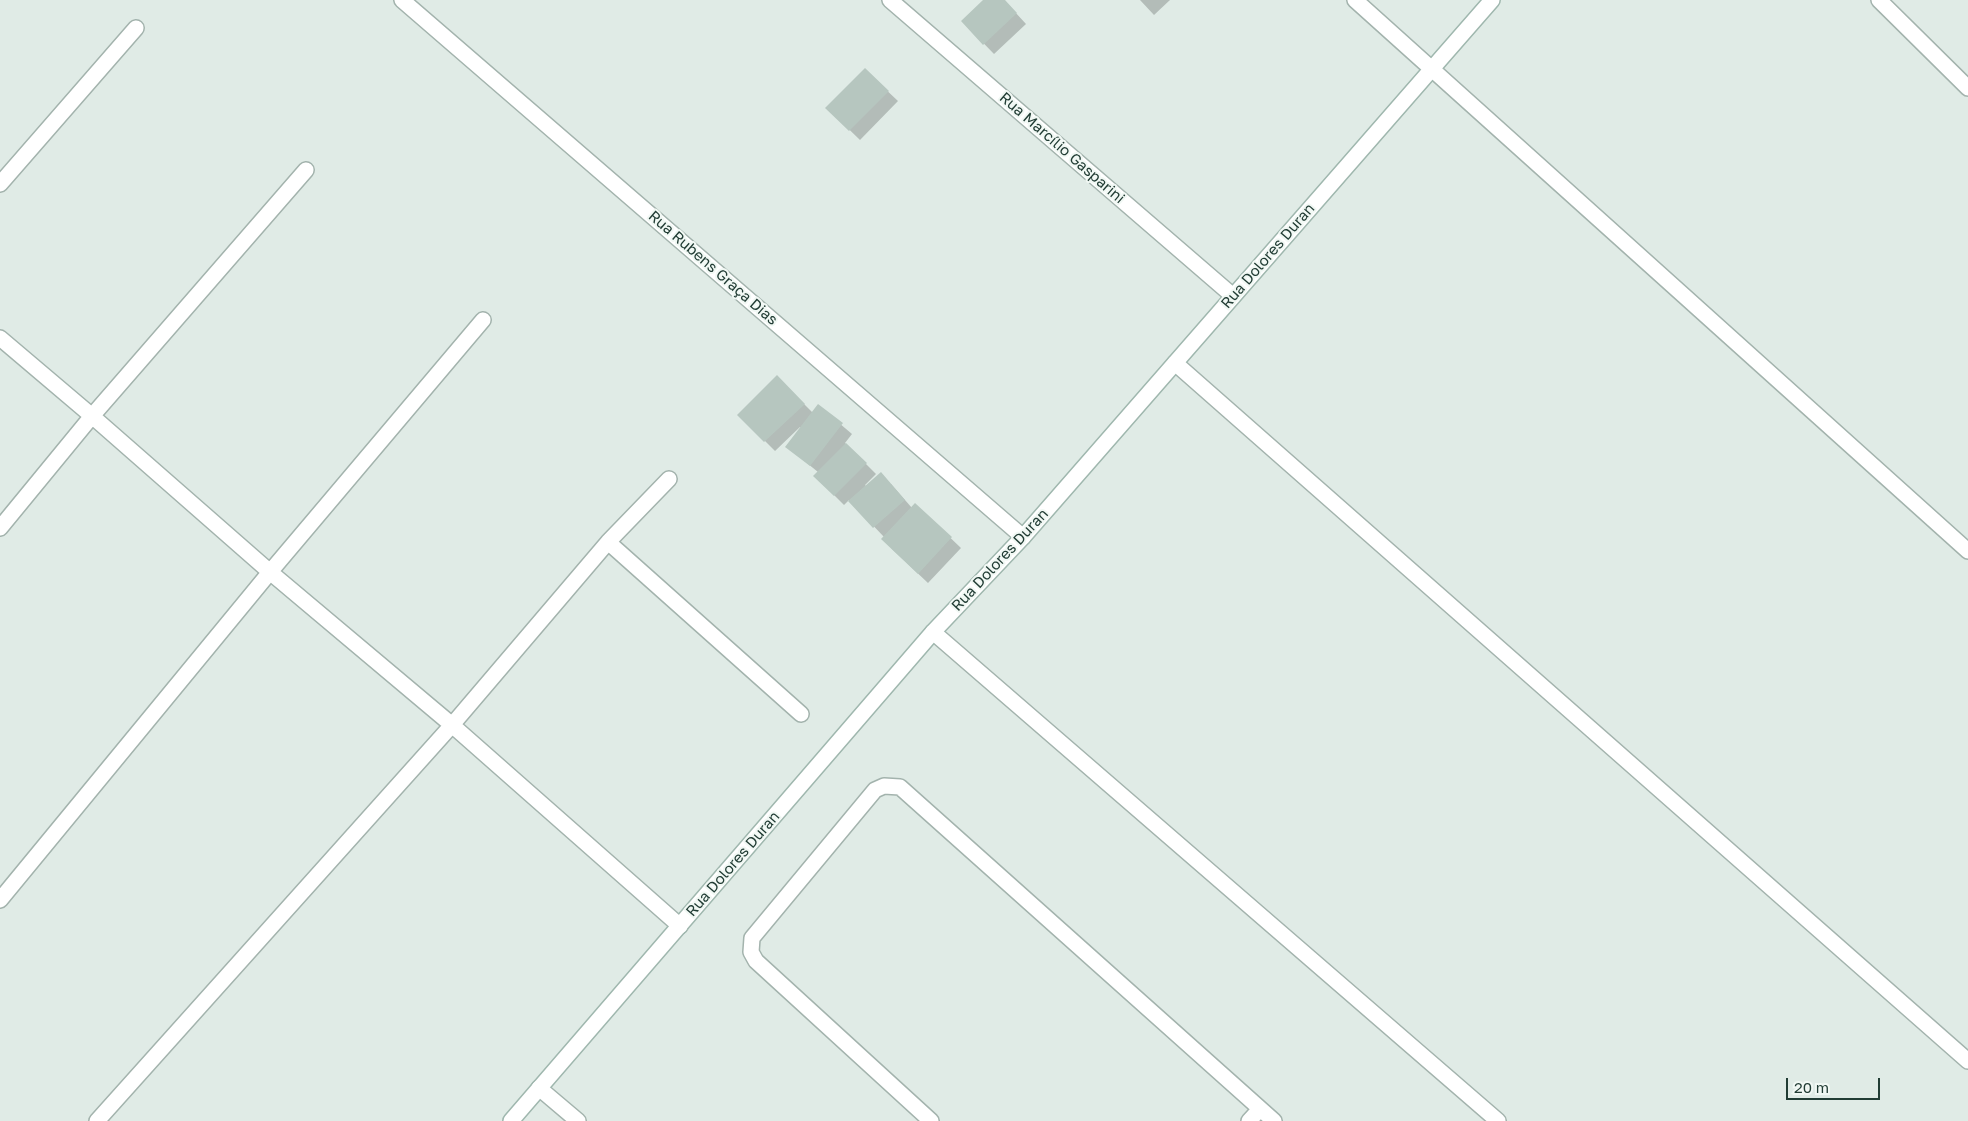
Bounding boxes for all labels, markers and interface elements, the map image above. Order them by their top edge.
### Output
street label: Rua Marcílio Gasparini [996,89,1128,207]
street label: Rua Dolores Duran [1217,200,1319,312]
street label: Rua Rubens Graça Dias [645,207,781,329]
street label: Rua Dolores Duran [948,505,1052,615]
street label: Rua Dolores Duran [682,808,784,920]
scale bar [1788,1068,1882,1100]
text: 20 m [1794,1078,1829,1096]

